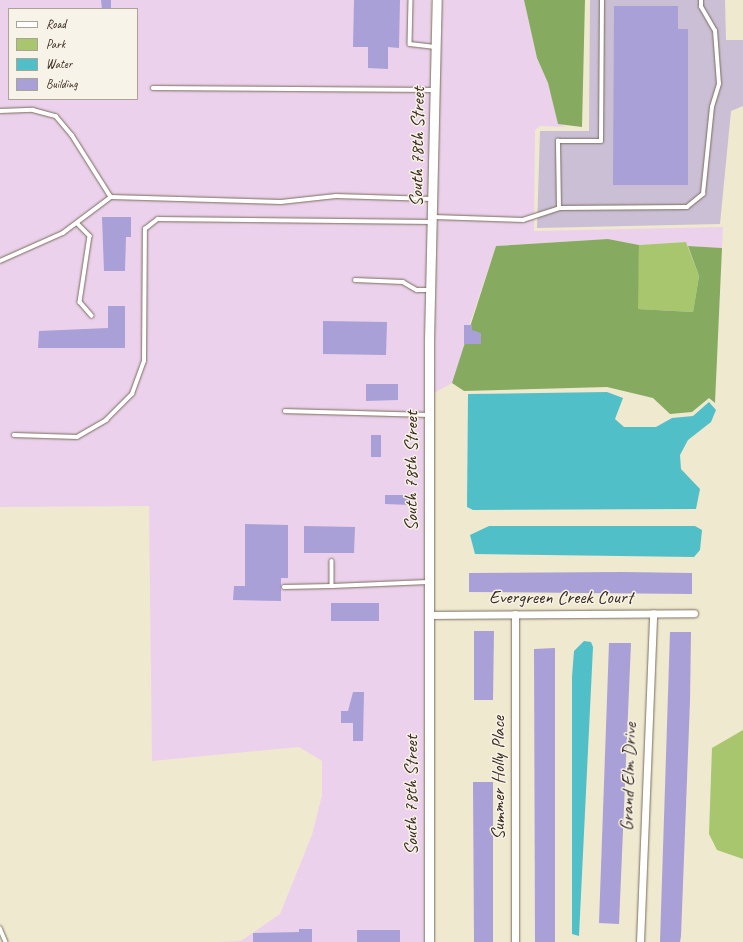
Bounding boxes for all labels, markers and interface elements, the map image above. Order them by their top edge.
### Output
legend [8,8,138,100]
text: Road [46,16,66,32]
text: Park [46,36,65,52]
text: Water [46,56,72,72]
text: Building [46,76,78,92]
street label: South 78th Street [406,87,430,207]
street label: South 78th Street [401,411,423,531]
street label: Evergreen Creek Court [489,587,633,609]
street label: Summer Holly Place [488,716,510,840]
street label: Grand Elm Drive [616,722,642,832]
street label: South 78th Street [401,735,423,855]

